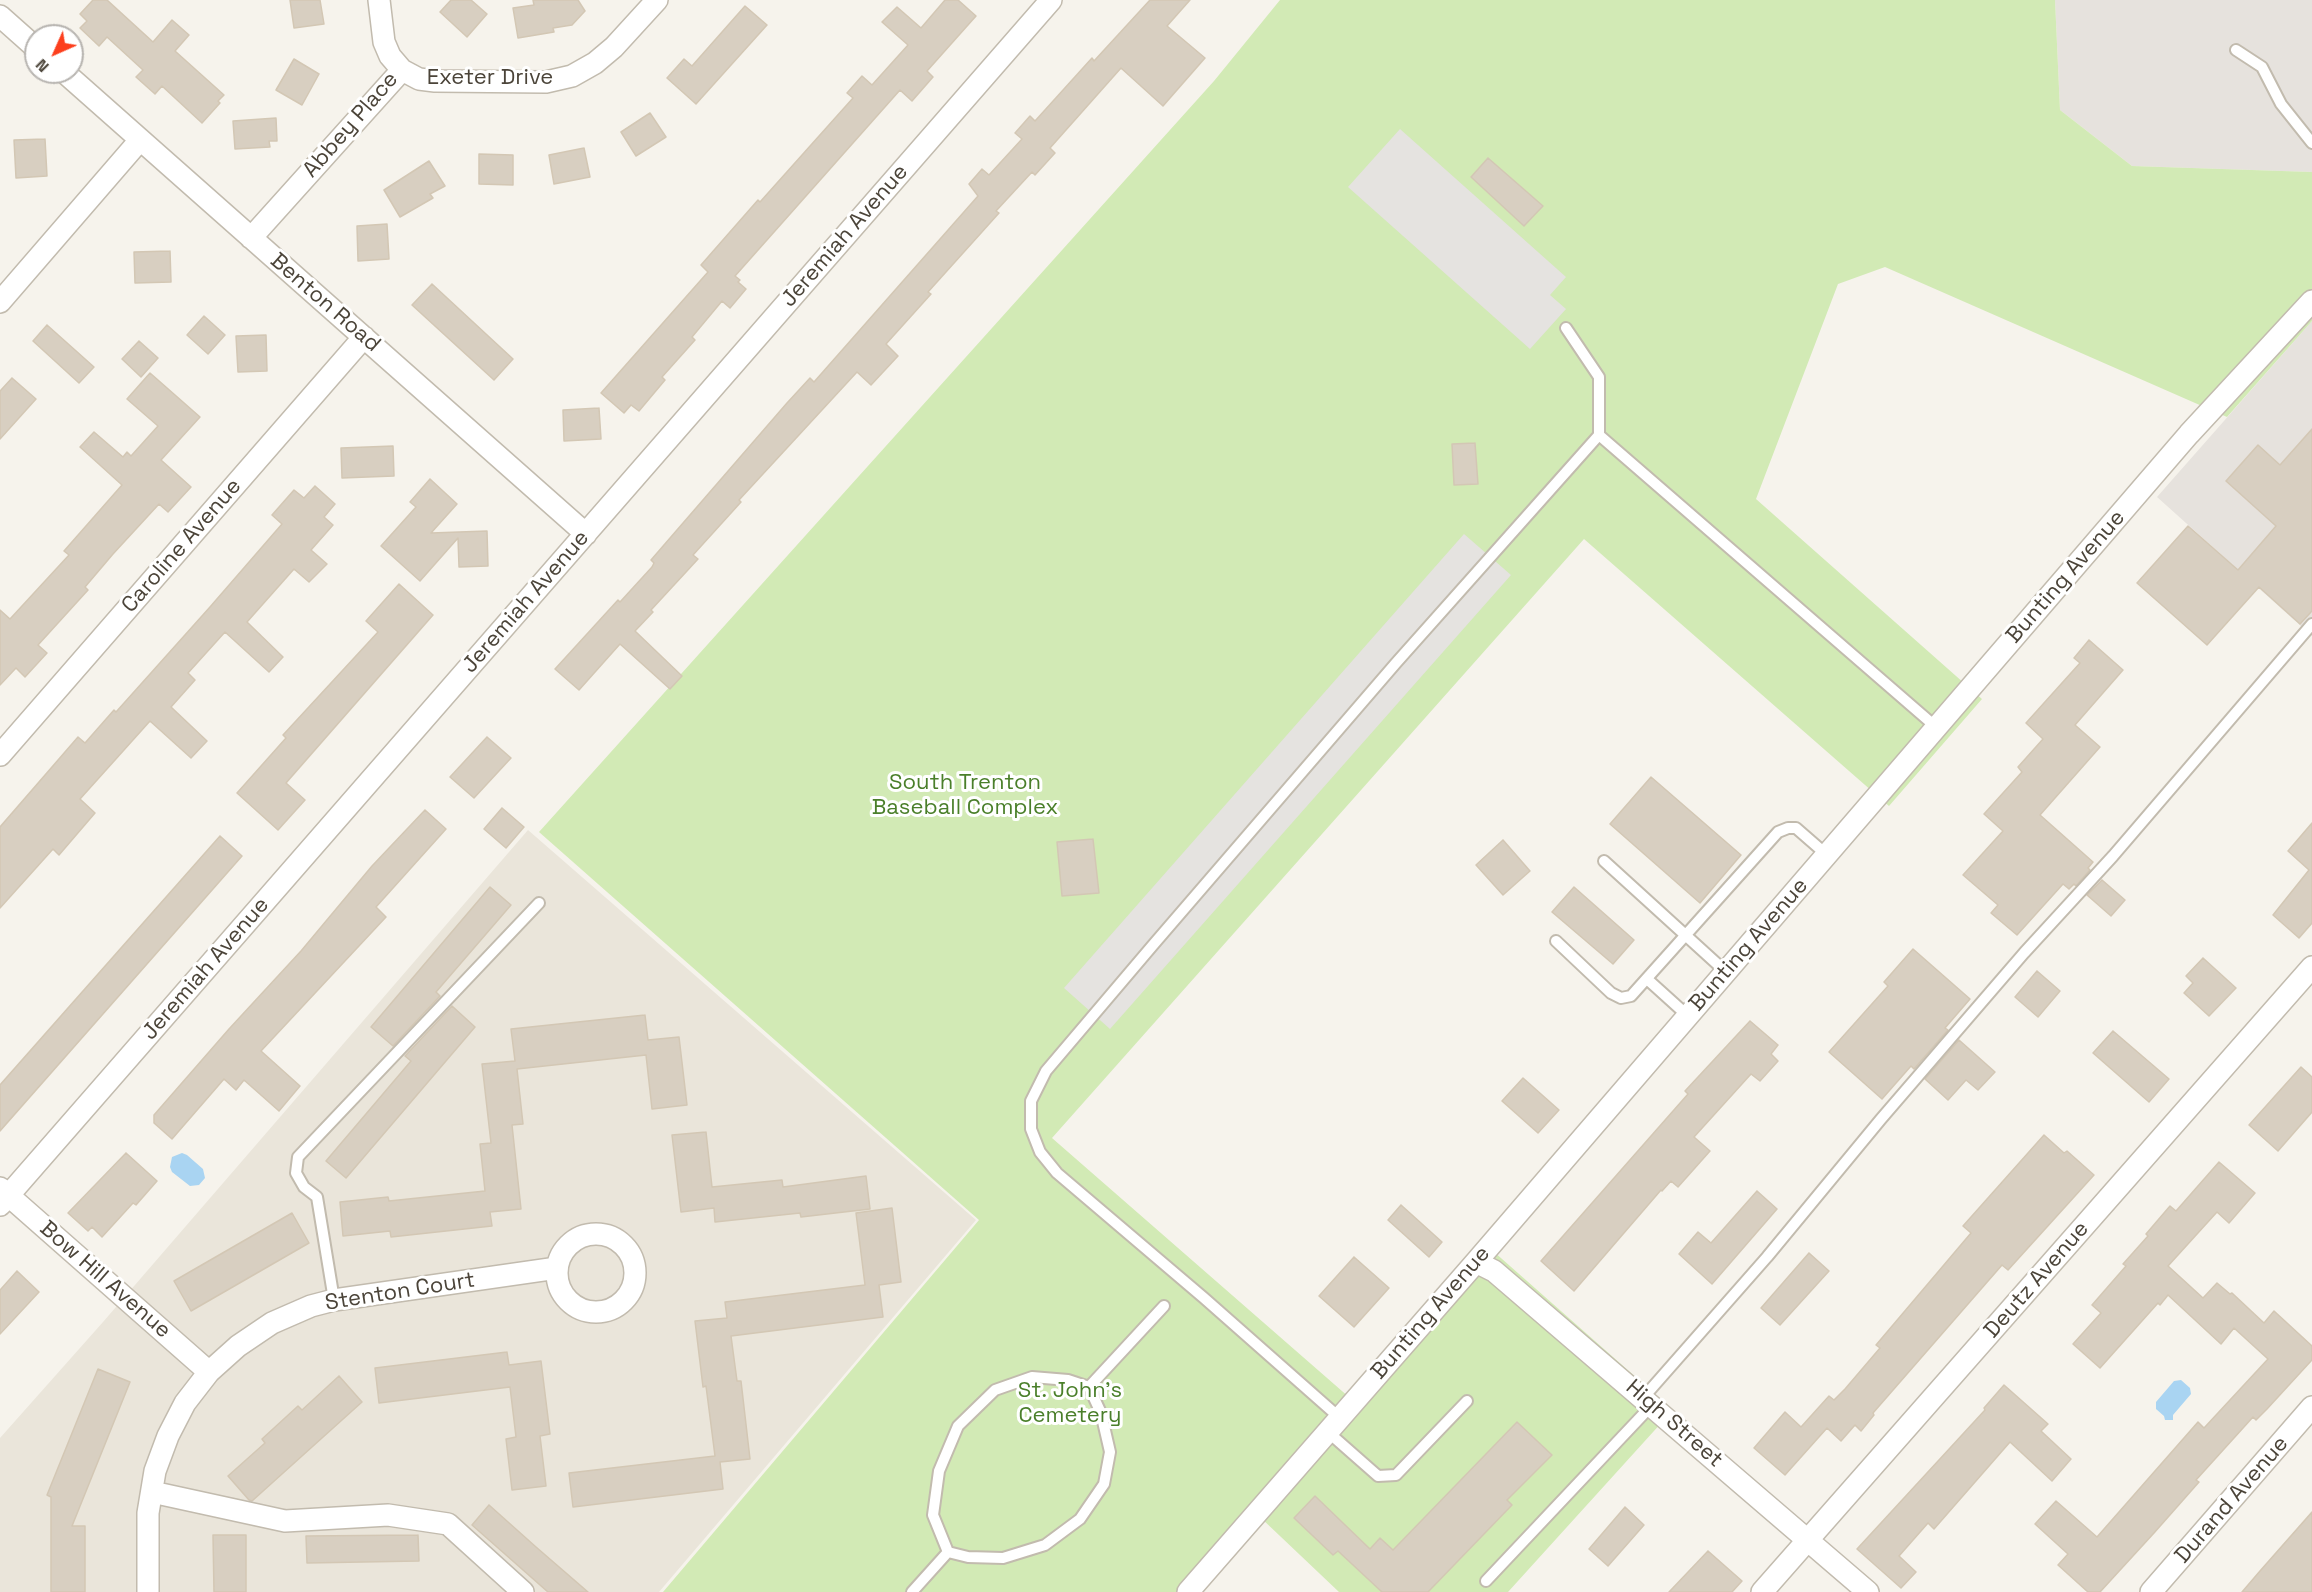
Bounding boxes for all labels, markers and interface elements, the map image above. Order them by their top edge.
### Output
north arrow [24,24,84,84]
text: N [31,54,54,77]
street label: Exeter Drive [427,65,553,91]
street label: Abbey Place [298,67,404,183]
street label: Jeremiah Avenue [776,159,914,313]
street label: Benton Road [265,248,385,358]
street label: Caroline Avenue [117,474,247,618]
street label: Bunting Avenue [2001,505,2131,649]
street label: Jeremiah Avenue [457,525,595,679]
park label: South Trenton Baseball Complex [872,770,1058,822]
street label: Bunting Avenue [1684,873,1814,1017]
street label: Jeremiah Avenue [137,892,275,1046]
street label: Bow Hill Avenue [34,1216,176,1344]
street label: Deutz Avenue [1979,1216,2095,1344]
street label: Bunting Avenue [1366,1241,1496,1385]
street label: Stenton Court [323,1267,477,1317]
street label: High Street [1620,1375,1728,1473]
park label: St. John's Cemetery [1018,1378,1122,1430]
street label: Durand Avenue [2170,1431,2294,1569]

